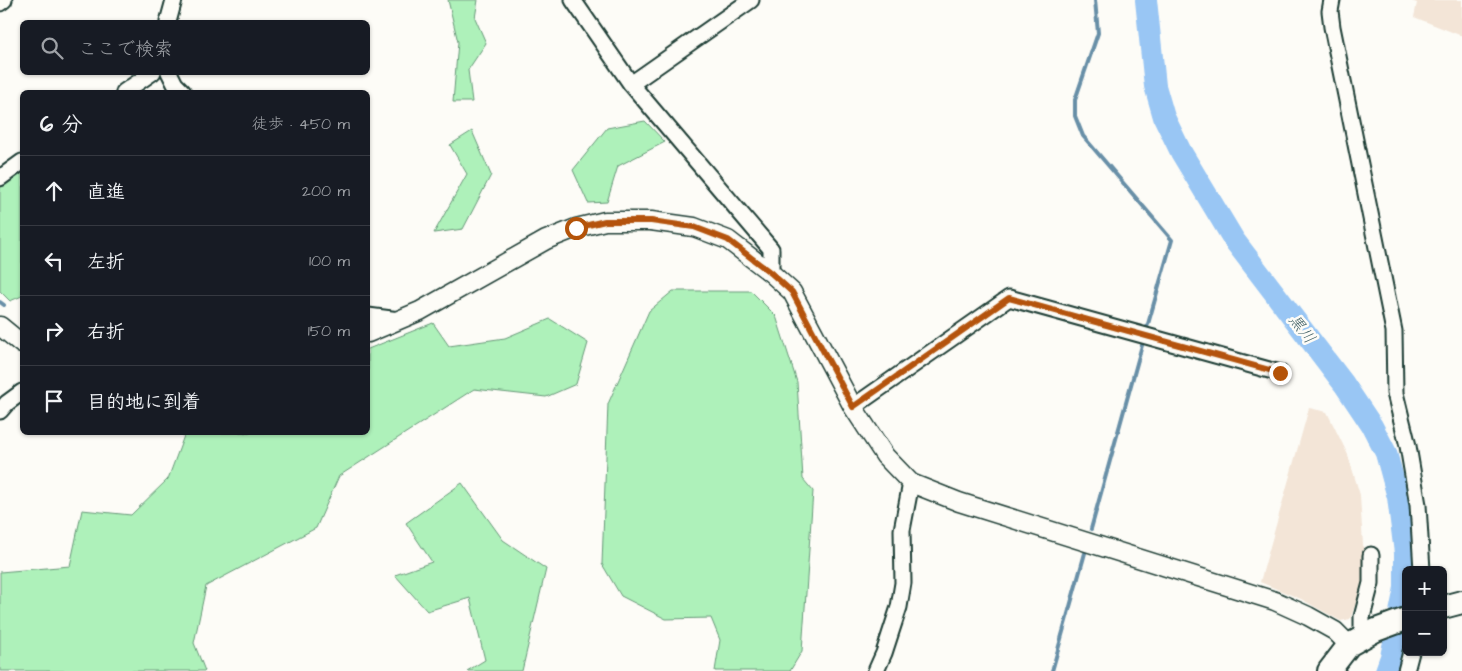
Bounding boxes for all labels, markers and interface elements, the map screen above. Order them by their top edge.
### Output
search box [20,20,370,75]
icon: search [38,34,66,62]
text: ここで検索 [78,36,173,63]
text: 6 分 [40,110,83,139]
text: 徒歩 · 450 m [252,113,350,135]
icon: ahead [40,177,68,205]
text: 直進 [87,179,125,206]
text: 200 m [302,180,350,202]
route start [565,217,588,240]
icon: left [40,247,68,275]
text: 左折 [87,249,125,276]
text: 100 m [309,250,350,272]
water label: 黒川 [1283,310,1321,348]
icon: right [40,317,68,345]
text: 右折 [87,319,125,346]
text: 150 m [308,320,350,342]
route end [1269,362,1292,385]
icon: arrive [40,387,68,415]
text: 目的地に到着 [87,389,201,416]
map controls [1402,566,1447,656]
button: + [1402,566,1447,611]
button: − [1402,611,1447,656]

